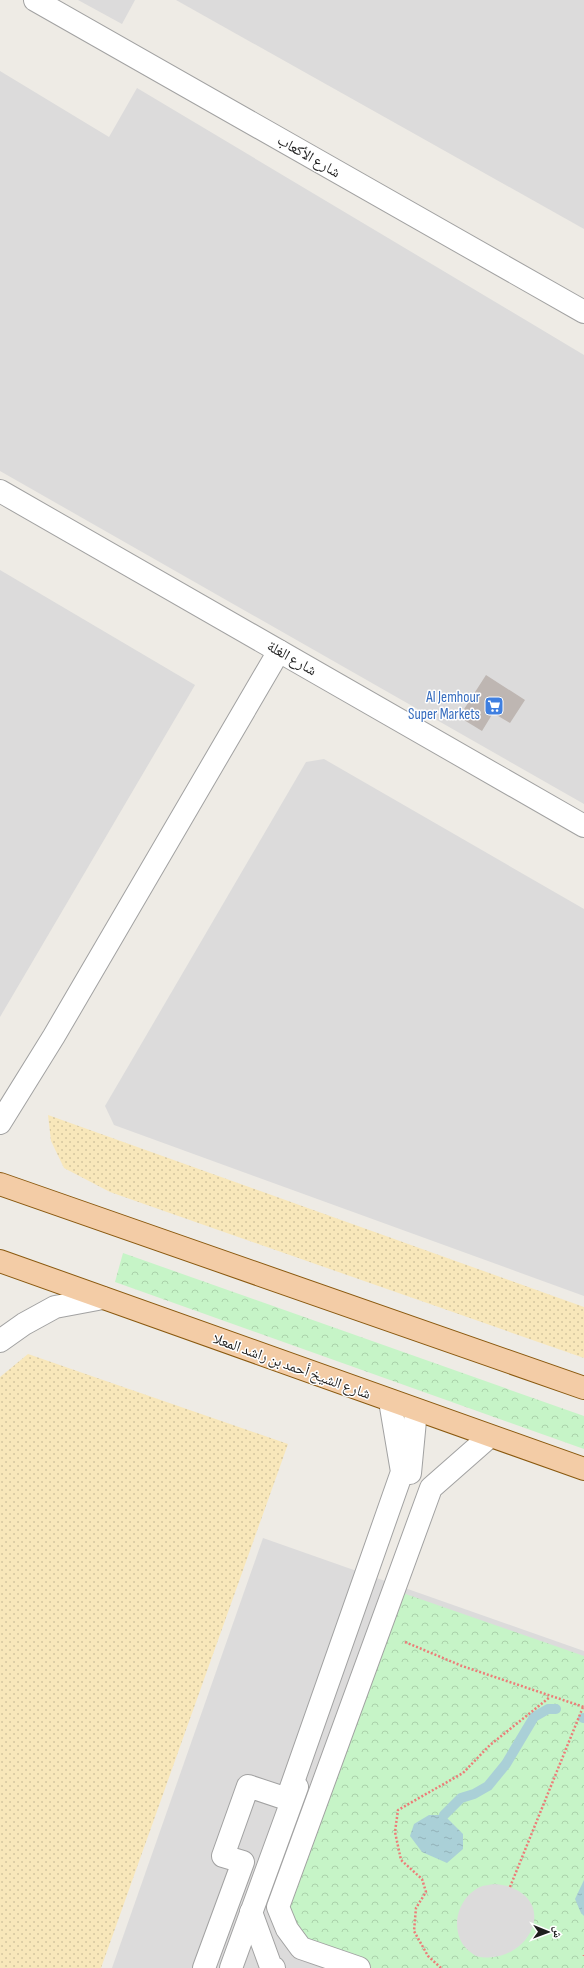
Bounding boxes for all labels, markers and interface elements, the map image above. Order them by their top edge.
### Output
street label: شارع الأكعاب [274,131,344,182]
street label: شارع الغلة [263,637,320,680]
place label: Al Jemhour Super Markets [408,688,481,724]
supermarket icon: Al Jemhour Super Markets [483,695,505,717]
street label: شارع الشيخ أحمد بن راشد المعلا [210,1329,373,1404]
north arrow [528,1912,568,1952]
text: ش [550,1926,564,1938]

